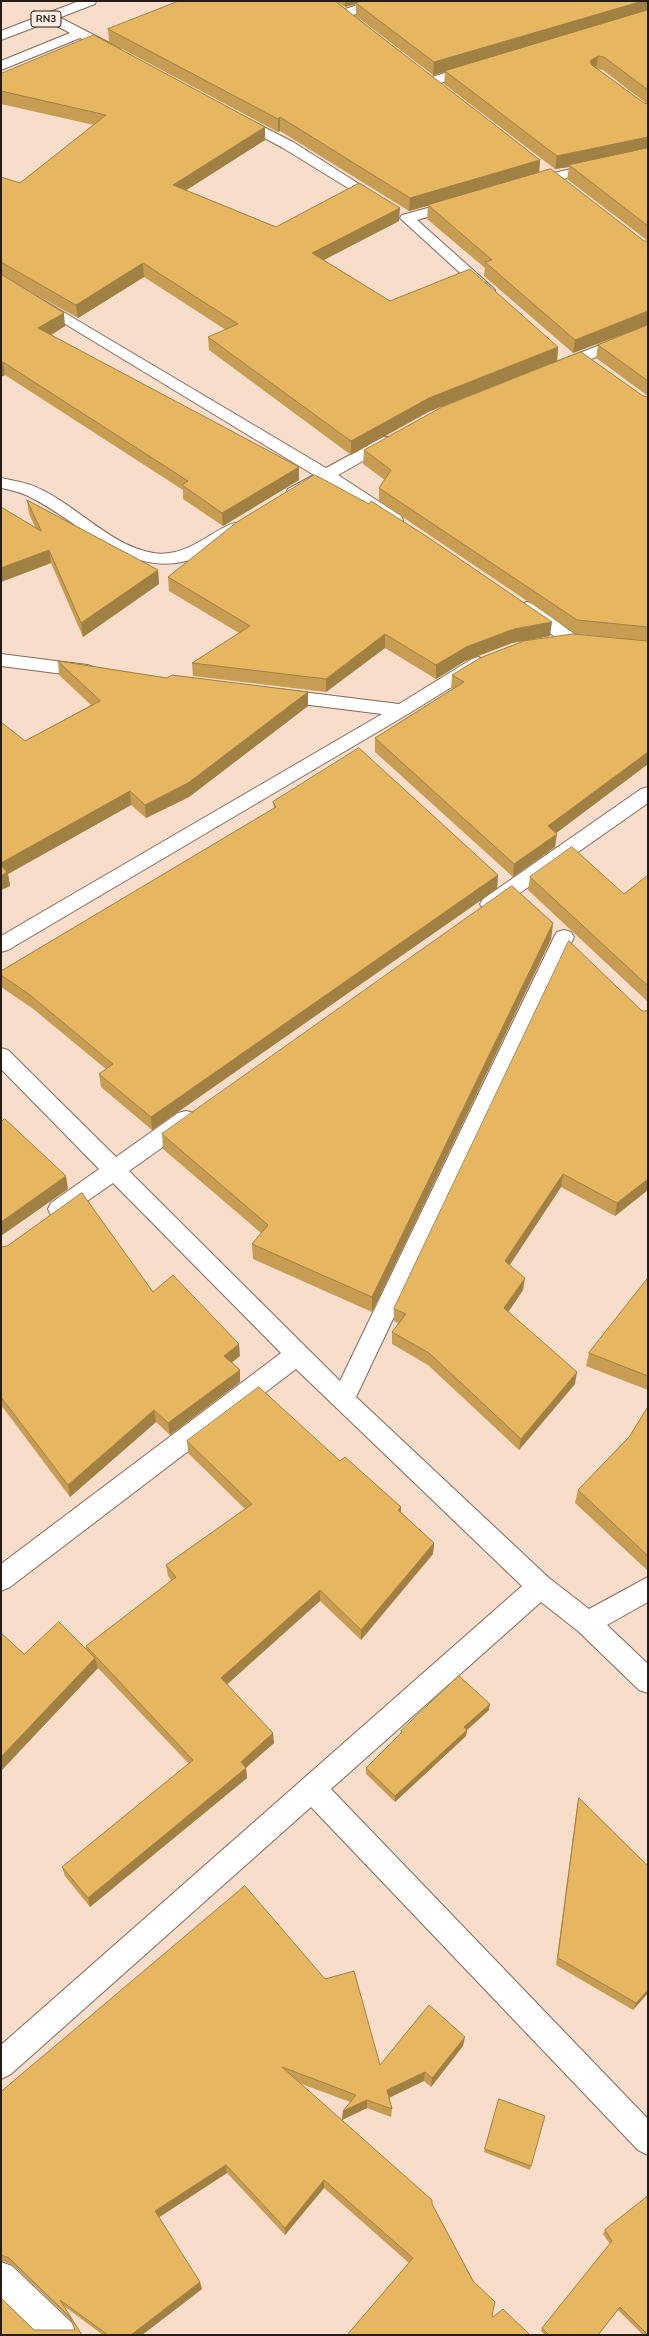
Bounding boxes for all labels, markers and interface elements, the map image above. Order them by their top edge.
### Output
road number: RN3 [31,11,61,27]

